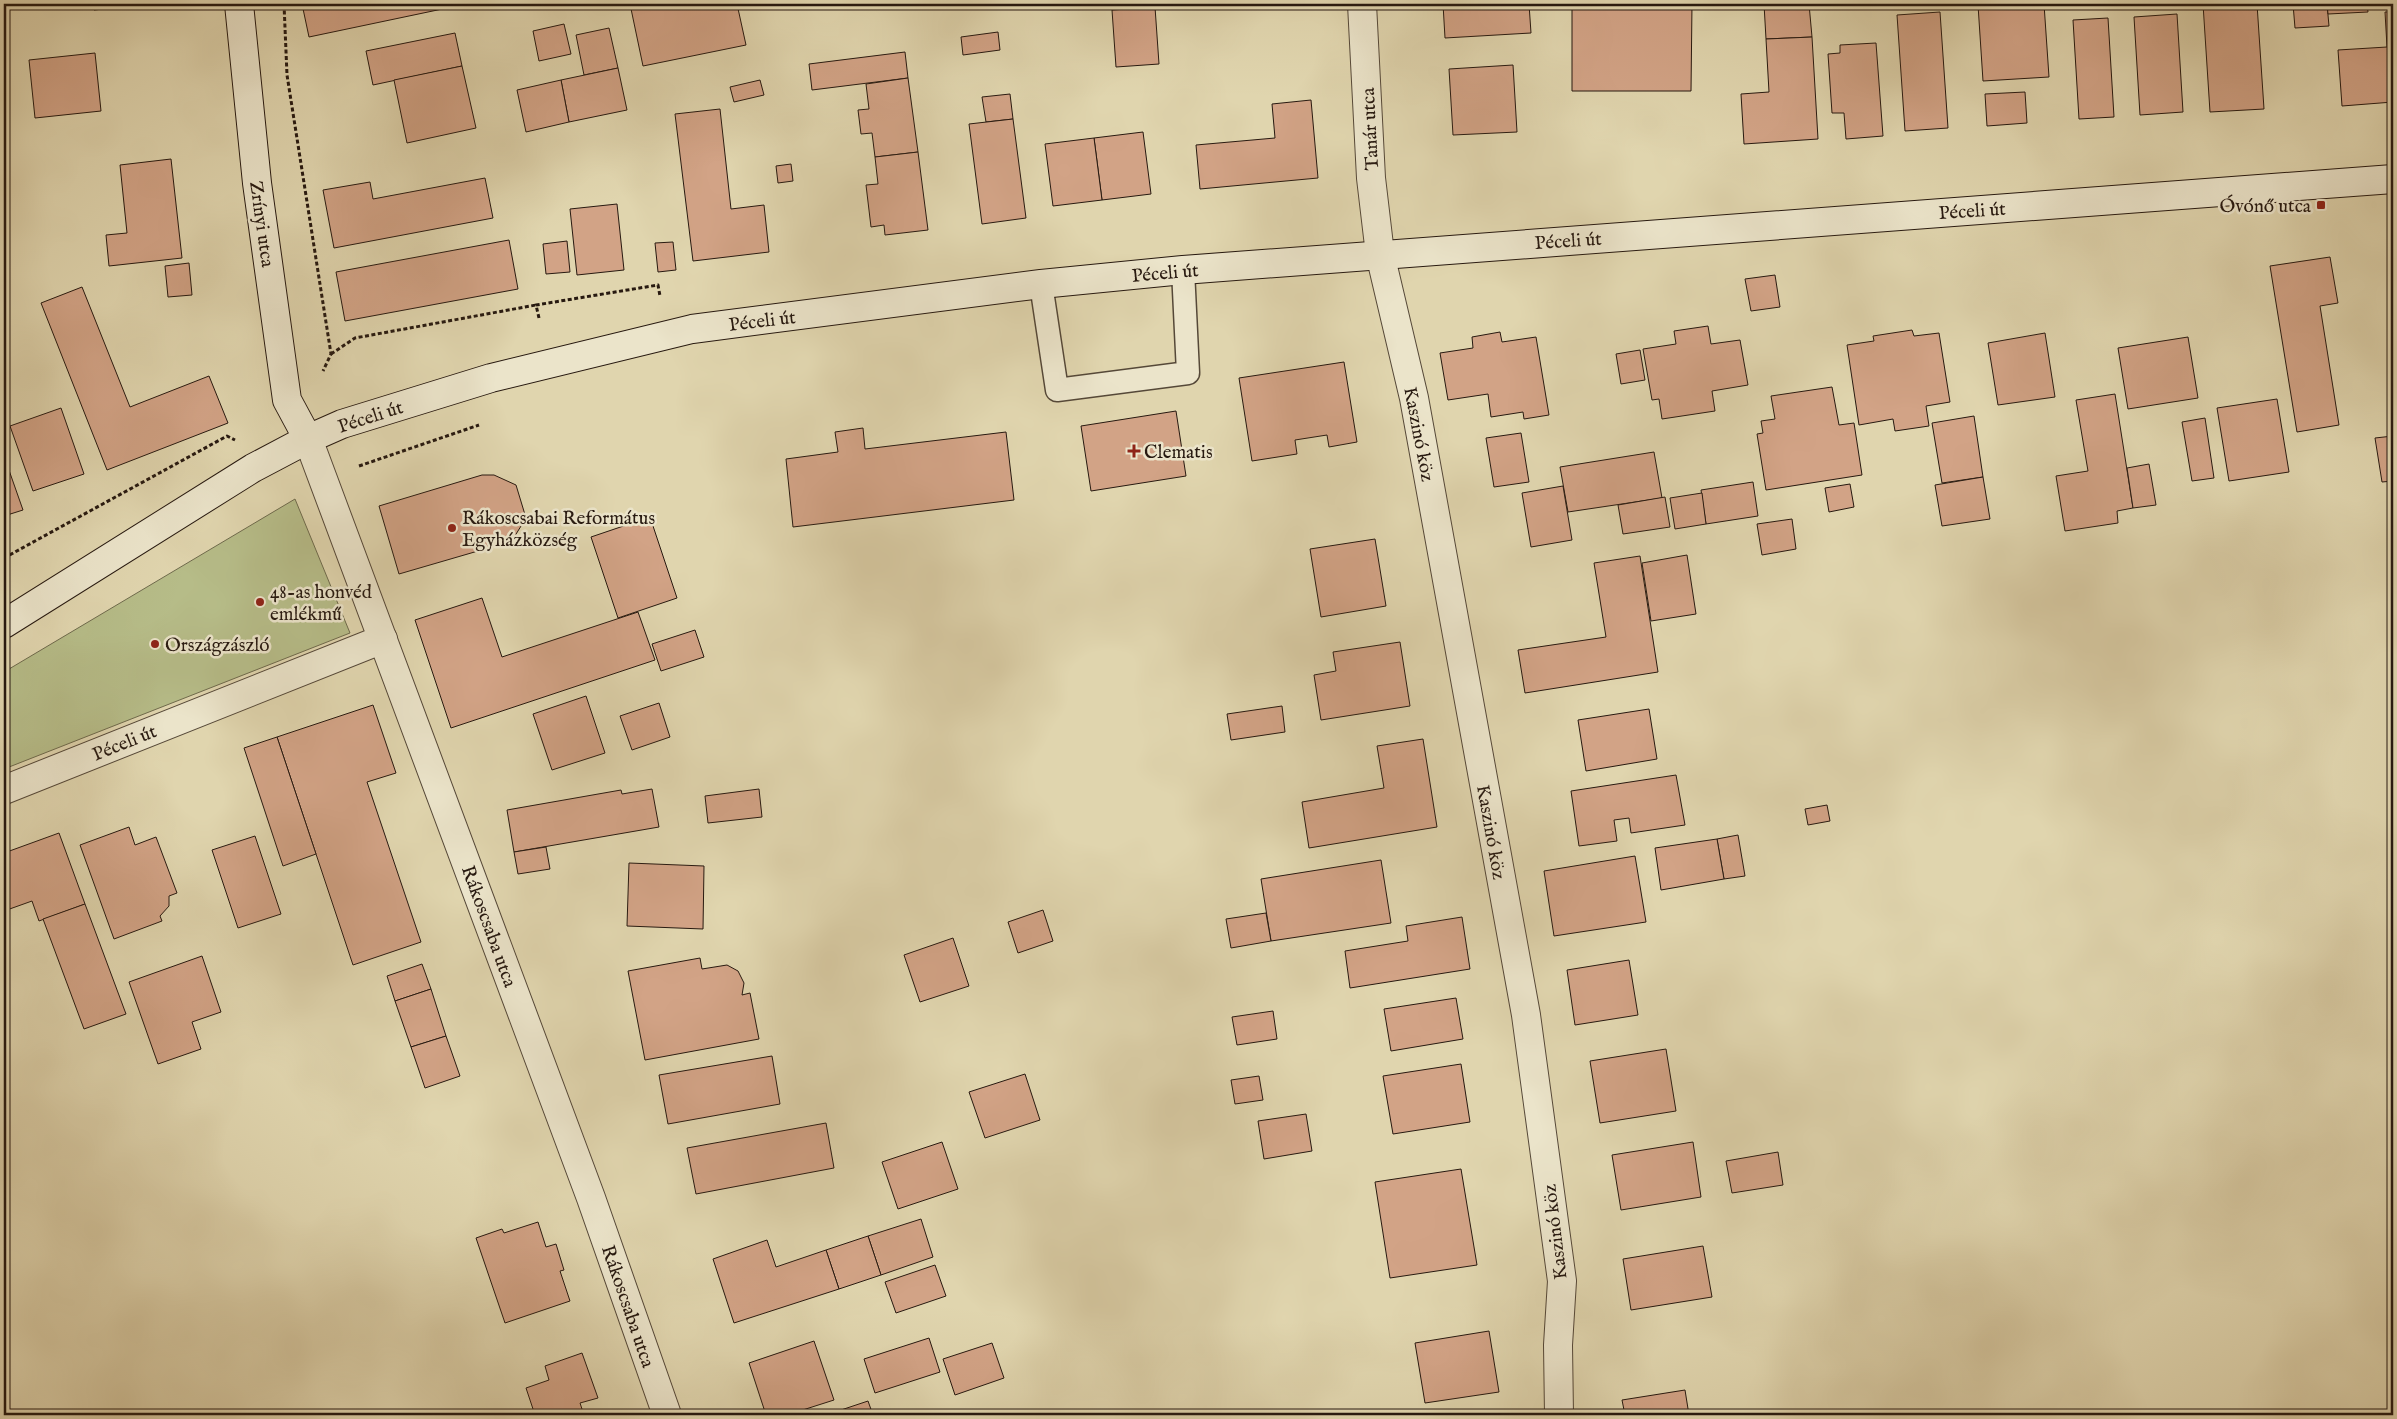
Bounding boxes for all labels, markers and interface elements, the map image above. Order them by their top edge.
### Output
street label: Tanár utca [1357,86,1385,171]
street label: Zrínyi utca [243,180,279,270]
place label: Óvónő utca [2220,194,2312,219]
street label: Péceli út [1938,198,2007,226]
marker: Óvónő utca [2315,199,2327,211]
street label: Péceli út [1534,228,1603,256]
street label: Péceli út [1131,259,1200,289]
street label: Péceli út [727,306,798,338]
street label: Kaszinó köz [1397,385,1439,484]
street label: Péceli út [335,396,407,440]
place label: Clematis [1144,441,1213,465]
marker: Clematis [1128,445,1140,457]
place label: Rákoscsabai Református Egyházközség [462,507,655,553]
marker: Rákoscsabai Református Egyházközség [446,522,458,534]
place label: 48-as honvéd emlékmű [270,581,373,627]
marker: 48-as honvéd emlékmű [254,596,266,608]
place label: Országzászló [165,634,270,658]
marker: Országzászló [149,638,161,650]
street label: Péceli út [89,720,161,768]
street label: Kaszinó köz [1470,783,1510,882]
street label: Rákoscsaba utca [455,863,522,992]
street label: Kaszinó köz [1538,1182,1574,1281]
street label: Rákoscsaba utca [595,1242,660,1372]

